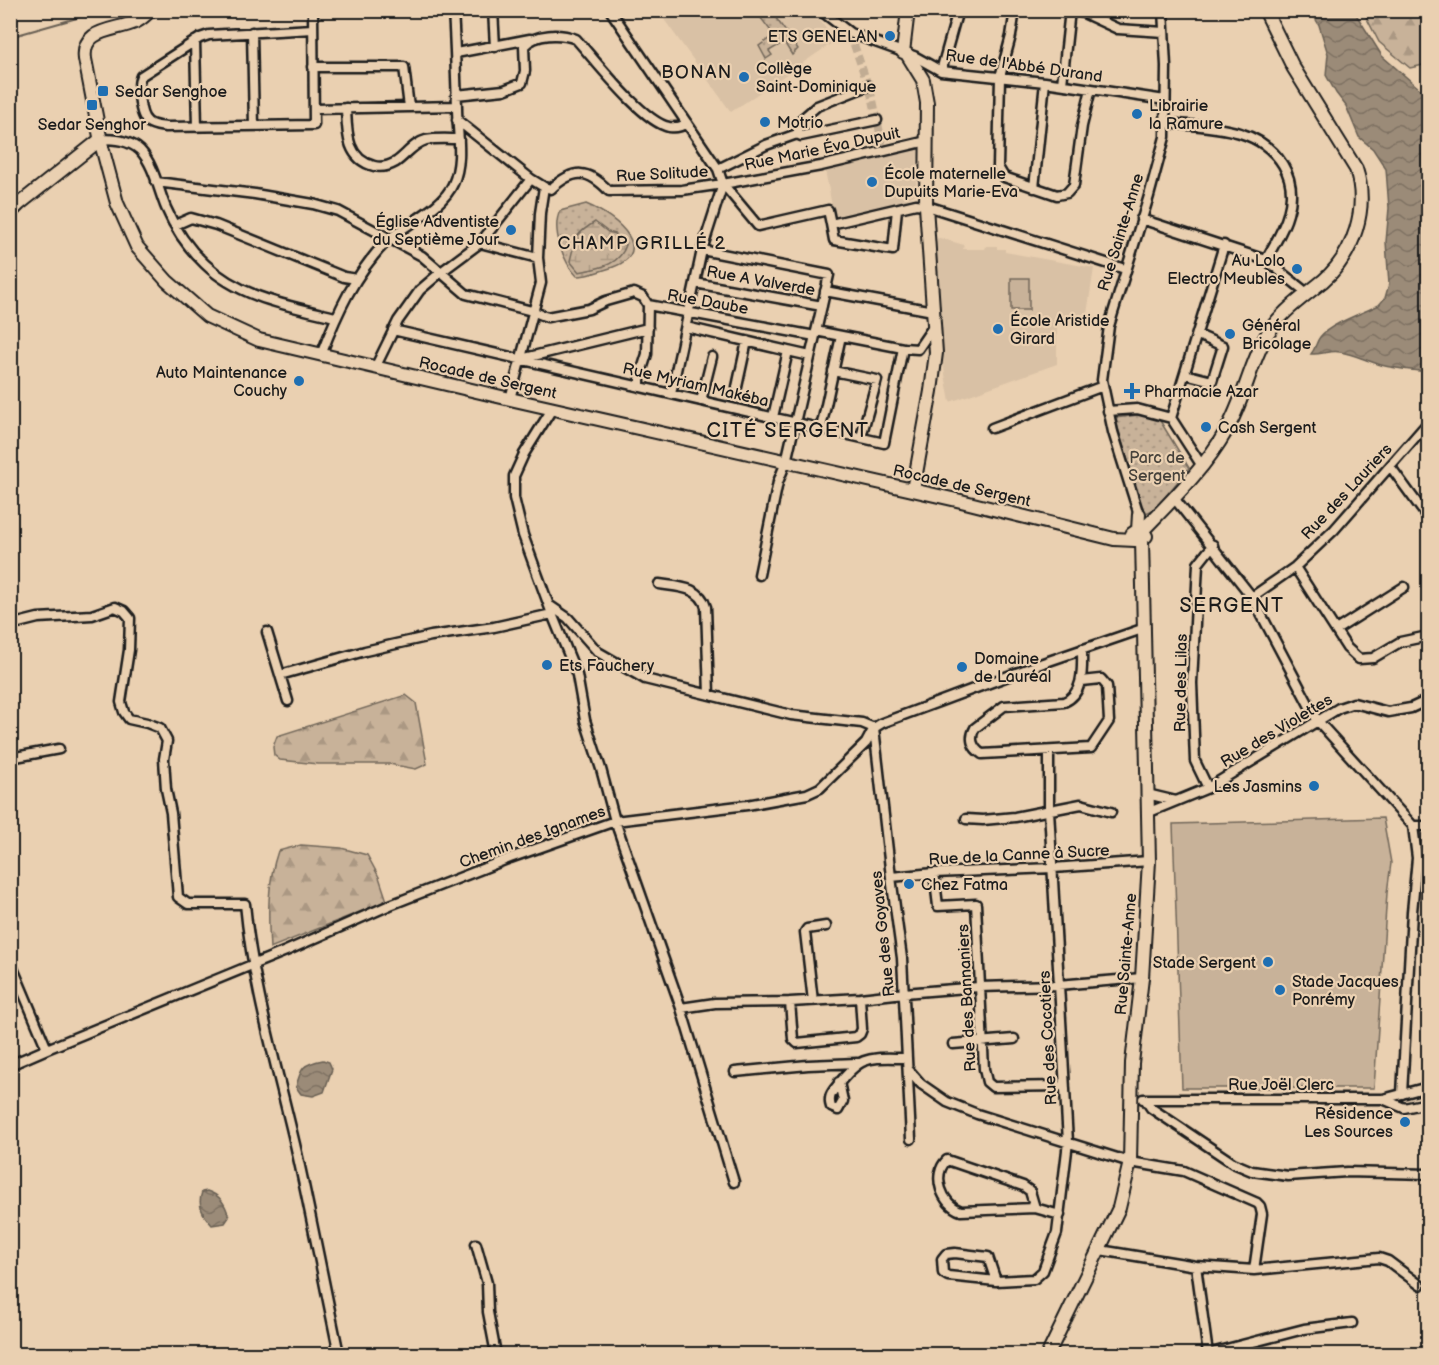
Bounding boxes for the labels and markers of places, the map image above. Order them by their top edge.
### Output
place label: ETS GENELAN [768,28,878,47]
marker: ETS GENELAN [883,29,897,43]
place label: Collège Saint-Dominique [756,60,877,97]
marker: Collège Saint-Dominique [737,70,751,84]
place label: Sedar Senghoe [115,83,228,102]
marker: Sedar Senghoe [96,84,110,98]
place label: Librairie la Ramure [1149,97,1224,134]
marker: Sedar Senghor [85,98,99,112]
marker: Librairie la Ramure [1130,107,1144,121]
place label: Motrio [777,114,823,133]
marker: Motrio [758,115,772,129]
place label: Sedar Senghor [38,116,146,135]
place label: École maternelle Dupuits Marie-Eva [884,163,1018,202]
marker: École maternelle Dupuits Marie-Eva [865,175,879,189]
place label: Église Adventiste du Septième Jour [373,211,500,250]
marker: Église Adventiste du Septième Jour [504,223,518,237]
place label: Au Lolo Electro Meubles [1167,252,1285,289]
marker: Au Lolo Electro Meubles [1290,262,1304,276]
place label: École Aristide Girard [1010,310,1110,349]
place label: Général Bricolage [1242,317,1312,354]
marker: École Aristide Girard [991,322,1005,336]
marker: Général Bricolage [1223,327,1237,341]
place label: Auto Maintenance Couchy [156,364,288,401]
marker: Auto Maintenance Couchy [292,374,306,388]
place label: Pharmacie Azar [1144,383,1258,402]
marker: Pharmacie Azar [1125,384,1139,398]
place label: Cash Sergent [1218,419,1317,438]
marker: Cash Sergent [1199,420,1213,434]
place label: Domaine de Lauréal [974,650,1051,687]
place label: Ets Fauchery [559,657,655,676]
marker: Ets Fauchery [540,658,554,672]
marker: Domaine de Lauréal [955,660,969,674]
place label: Les Jasmins [1213,778,1302,797]
marker: Les Jasmins [1307,779,1321,793]
place label: Chez Fatma [921,876,1008,895]
marker: Chez Fatma [902,877,916,891]
place label: Stade Sergent [1153,954,1256,973]
marker: Stade Sergent [1261,955,1275,969]
place label: Stade Jacques Ponrémy [1292,973,1399,1010]
marker: Stade Jacques Ponrémy [1273,983,1287,997]
place label: Résidence Les Sources [1304,1105,1394,1142]
marker: Résidence Les Sources [1398,1115,1412,1129]

